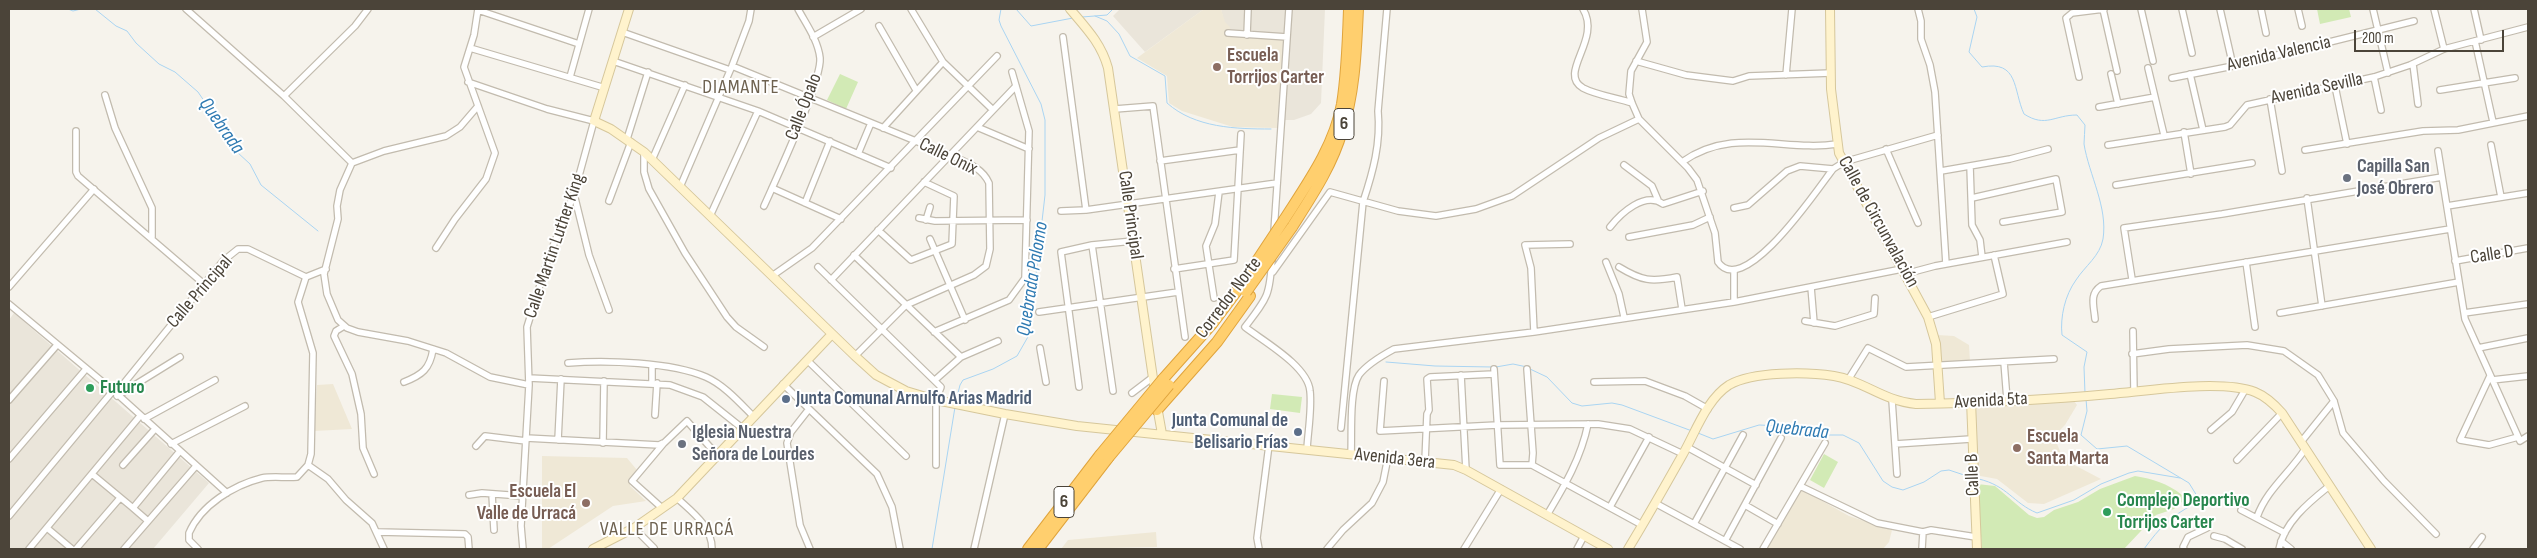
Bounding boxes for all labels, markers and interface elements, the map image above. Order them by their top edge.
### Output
scale bar [2357,20,2507,52]
text: 200 m [2362,29,2394,48]
street label: Avenida Valencia [2225,31,2333,77]
place label: Escuela Torrijos Carter [1227,45,1324,89]
marker: Escuela Torrijos Carter [1211,61,1223,73]
street label: Avenida Sevilla [2269,68,2365,110]
street label: Calle Ópalo [781,70,827,144]
district label: DIAMANTE [701,76,781,100]
water label: Quebrada [193,93,249,159]
road number: 6 [1334,108,1354,140]
street label: Calle Onix [915,133,981,181]
street label: Calle de Circunvalación [1833,152,1923,292]
place label: Capilla San José Obrero [2357,156,2434,200]
street label: Calle Principal [1113,169,1147,261]
street label: Calle Martin Luther King [520,171,590,321]
marker: Capilla San José Obrero [2341,172,2353,184]
water label: Quebrada Palomo [1012,220,1054,338]
street label: Calle D [2469,240,2515,270]
street label: Calle Principal [162,251,238,333]
street label: Corredor Norte [1191,253,1267,343]
place label: Futuro [100,377,145,399]
marker: Futuro [84,382,96,394]
place label: Junta Comunal Arnulfo Arias Madrid [796,388,1032,410]
street label: Avenida 5ta [1954,388,2028,414]
marker: Junta Comunal Arnulfo Arias Madrid [780,393,792,405]
place label: Junta Comunal de Belisario Frías [1172,410,1288,454]
water label: Quebrada [1764,415,1830,445]
place label: Iglesia Nuestra Señora de Lourdes [692,422,814,466]
marker: Junta Comunal de Belisario Frías [1292,426,1304,438]
place label: Escuela Santa Marta [2027,426,2109,470]
marker: Iglesia Nuestra Señora de Lourdes [676,438,688,450]
marker: Escuela Santa Marta [2011,442,2023,454]
street label: Avenida 3era [1354,443,1436,475]
street label: Calle B [1961,453,1985,497]
place label: Escuela El Valle de Urracá [477,481,576,525]
road number: 6 [1054,487,1074,518]
place label: Complejo Deportivo Torrijos Carter [2117,490,2250,534]
marker: Escuela El Valle de Urracá [580,497,592,509]
marker: Complejo Deportivo Torrijos Carter [2101,506,2113,518]
district label: VALLE DE URRACÁ [598,518,736,542]

